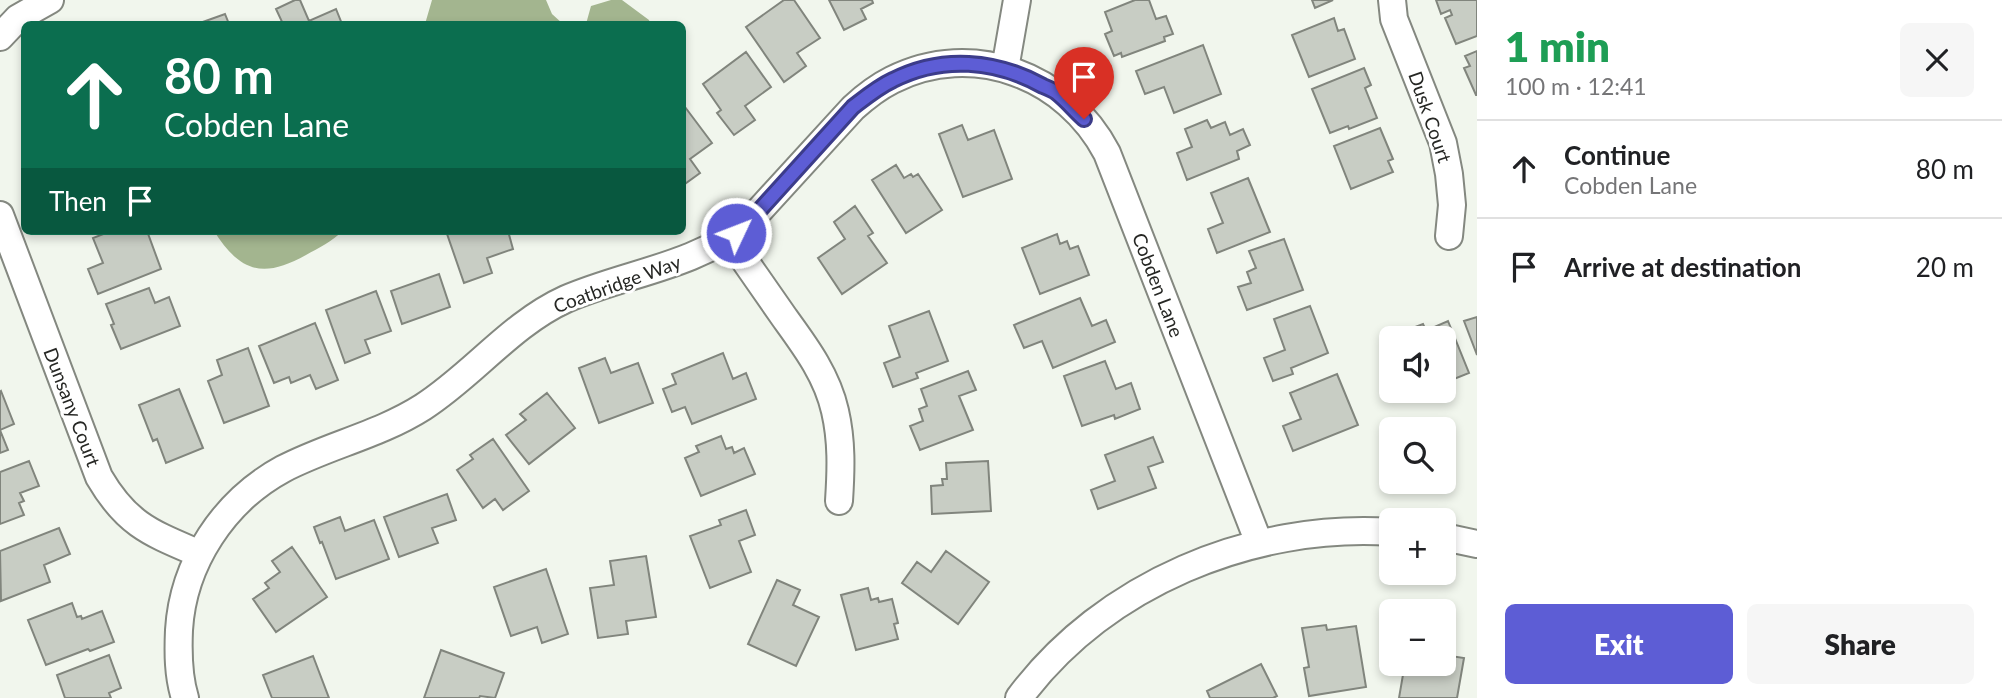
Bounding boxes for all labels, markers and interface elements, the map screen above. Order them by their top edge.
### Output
text: 1 min [1505,21,1610,71]
button: close [1900,23,1974,97]
text: 80 m [164,46,274,104]
pin [1054,47,1114,119]
icon: ahead [49,49,140,140]
icon: arrive [1065,58,1103,96]
street label: Dusk Court [1404,68,1457,166]
text: 100 m · 12:41 [1505,72,1647,100]
text: Cobden Lane [164,105,349,144]
text: Continue [1564,139,1670,171]
icon: ahead [1505,150,1543,188]
text: 80 m [1916,153,1974,185]
text: Cobden Lane [1564,171,1697,199]
icon: arrive [121,182,159,220]
text: Then [49,185,107,217]
position arrow [699,196,773,270]
street label: Cobden Lane [1128,229,1189,340]
icon: arrive [1505,248,1543,286]
street label: Coatbridge Way [550,250,684,317]
text: Arrive at destination [1564,251,1801,283]
text: 20 m [1916,251,1974,283]
map controls [1379,326,1456,676]
button: sound [1379,326,1456,403]
street label: Dunsany Court [39,344,106,470]
button: search [1379,417,1456,494]
button: + [1379,508,1456,585]
button: − [1379,599,1456,676]
button: Exit [1505,604,1733,684]
button: Share [1747,604,1974,684]

